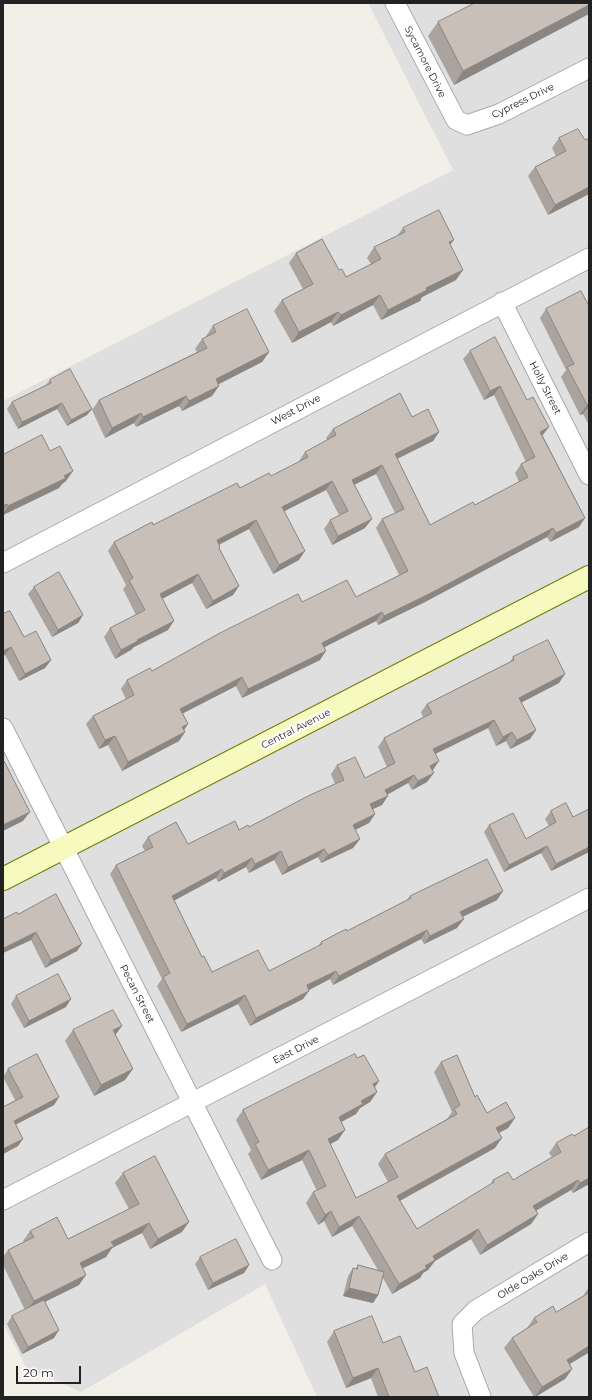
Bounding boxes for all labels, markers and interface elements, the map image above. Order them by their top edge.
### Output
street label: Sycamore Drive [402,24,448,100]
street label: Cypress Drive [490,81,556,121]
street label: Holly Street [526,359,564,417]
street label: West Drive [269,392,323,428]
street label: Central Avenue [259,706,333,752]
street label: Pecan Street [117,963,157,1025]
street label: East Drive [271,1033,321,1067]
street label: Olde Oaks Drive [495,1250,571,1302]
scale bar [18,1358,83,1384]
text: 20 m [23,1365,54,1380]

